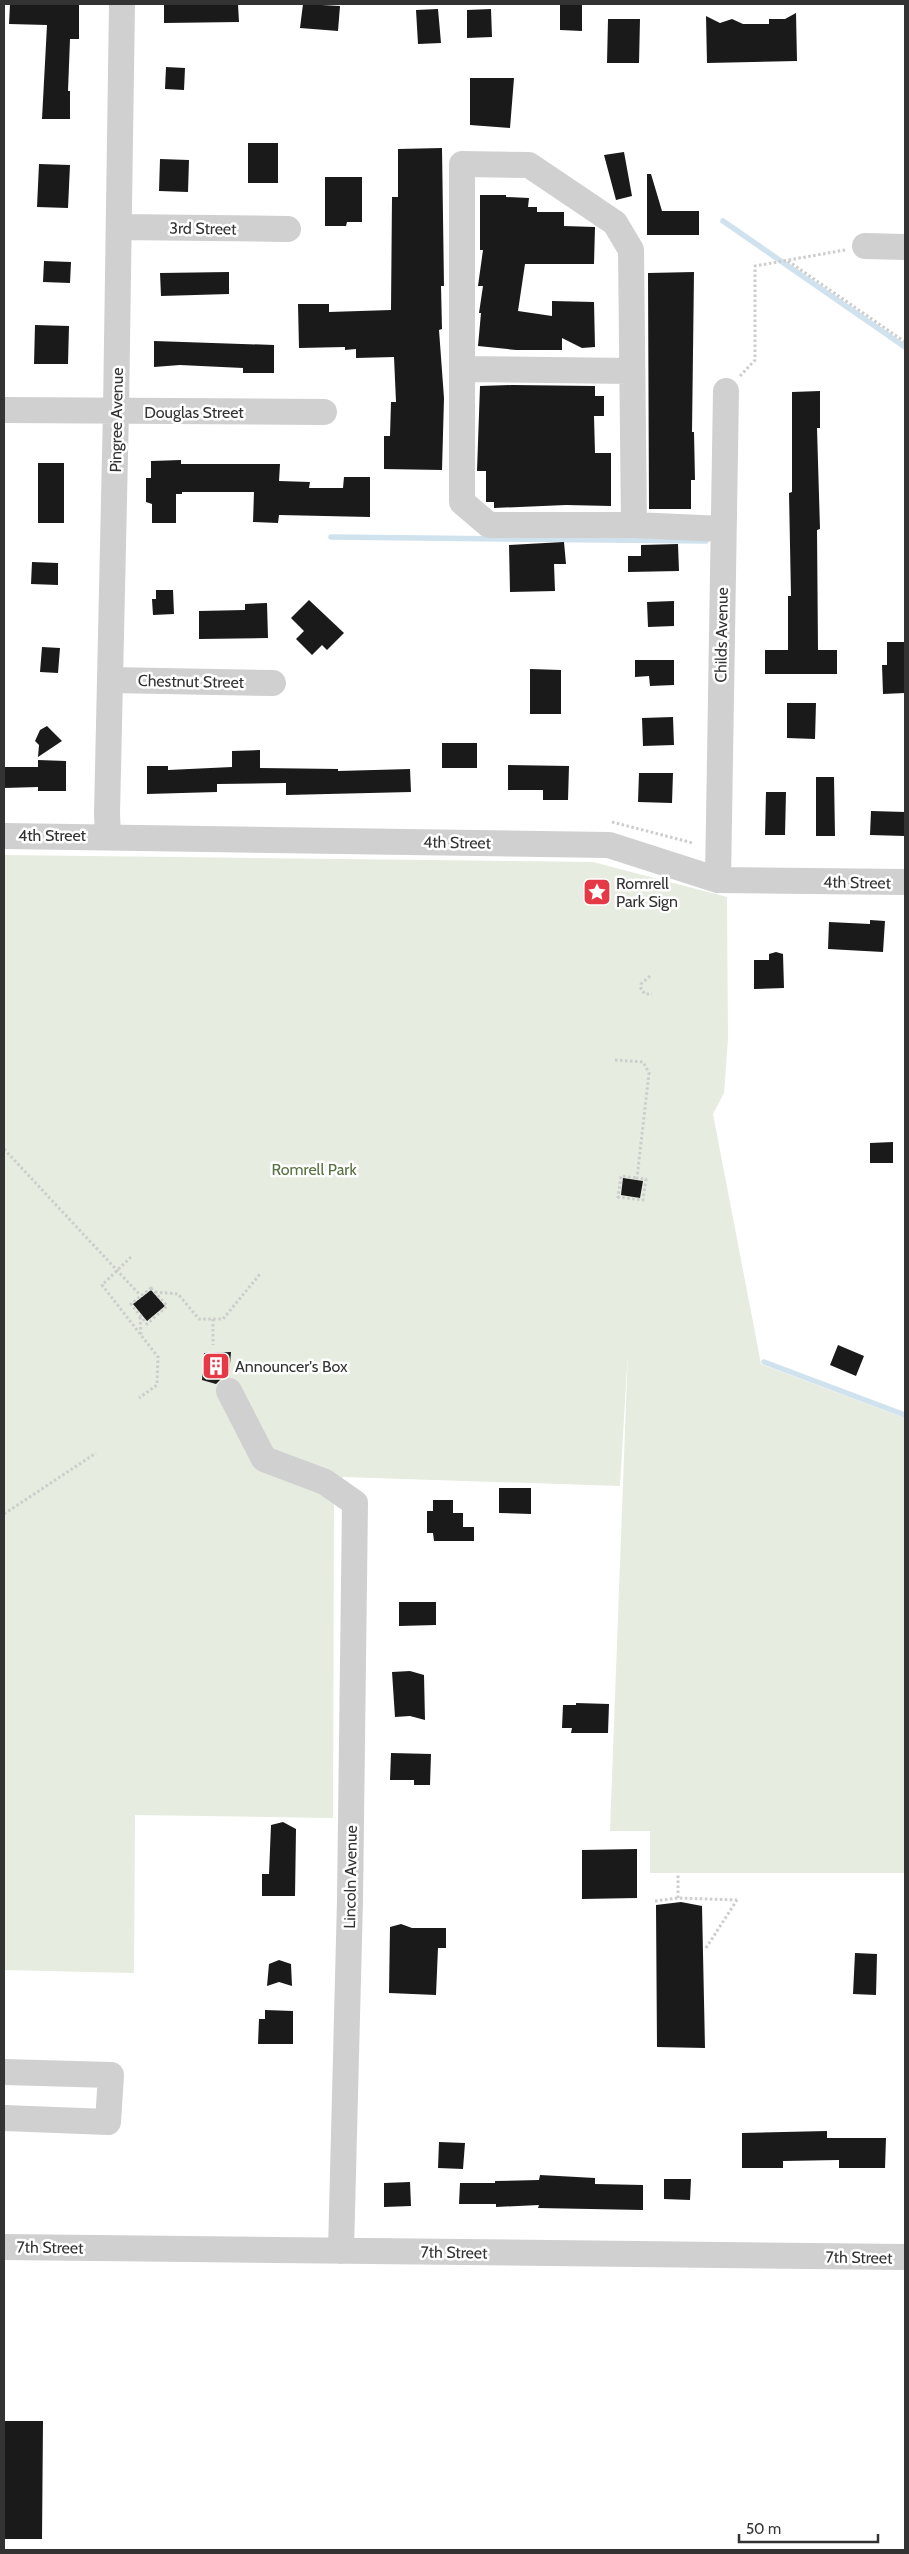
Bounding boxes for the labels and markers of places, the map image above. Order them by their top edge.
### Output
place label: Romrell Park Sign [616,874,678,911]
place icon: Romrell Park Sign [582,877,612,907]
building icon: Announcer's Box [201,1351,231,1381]
place label: Announcer's Box [235,1357,348,1376]

